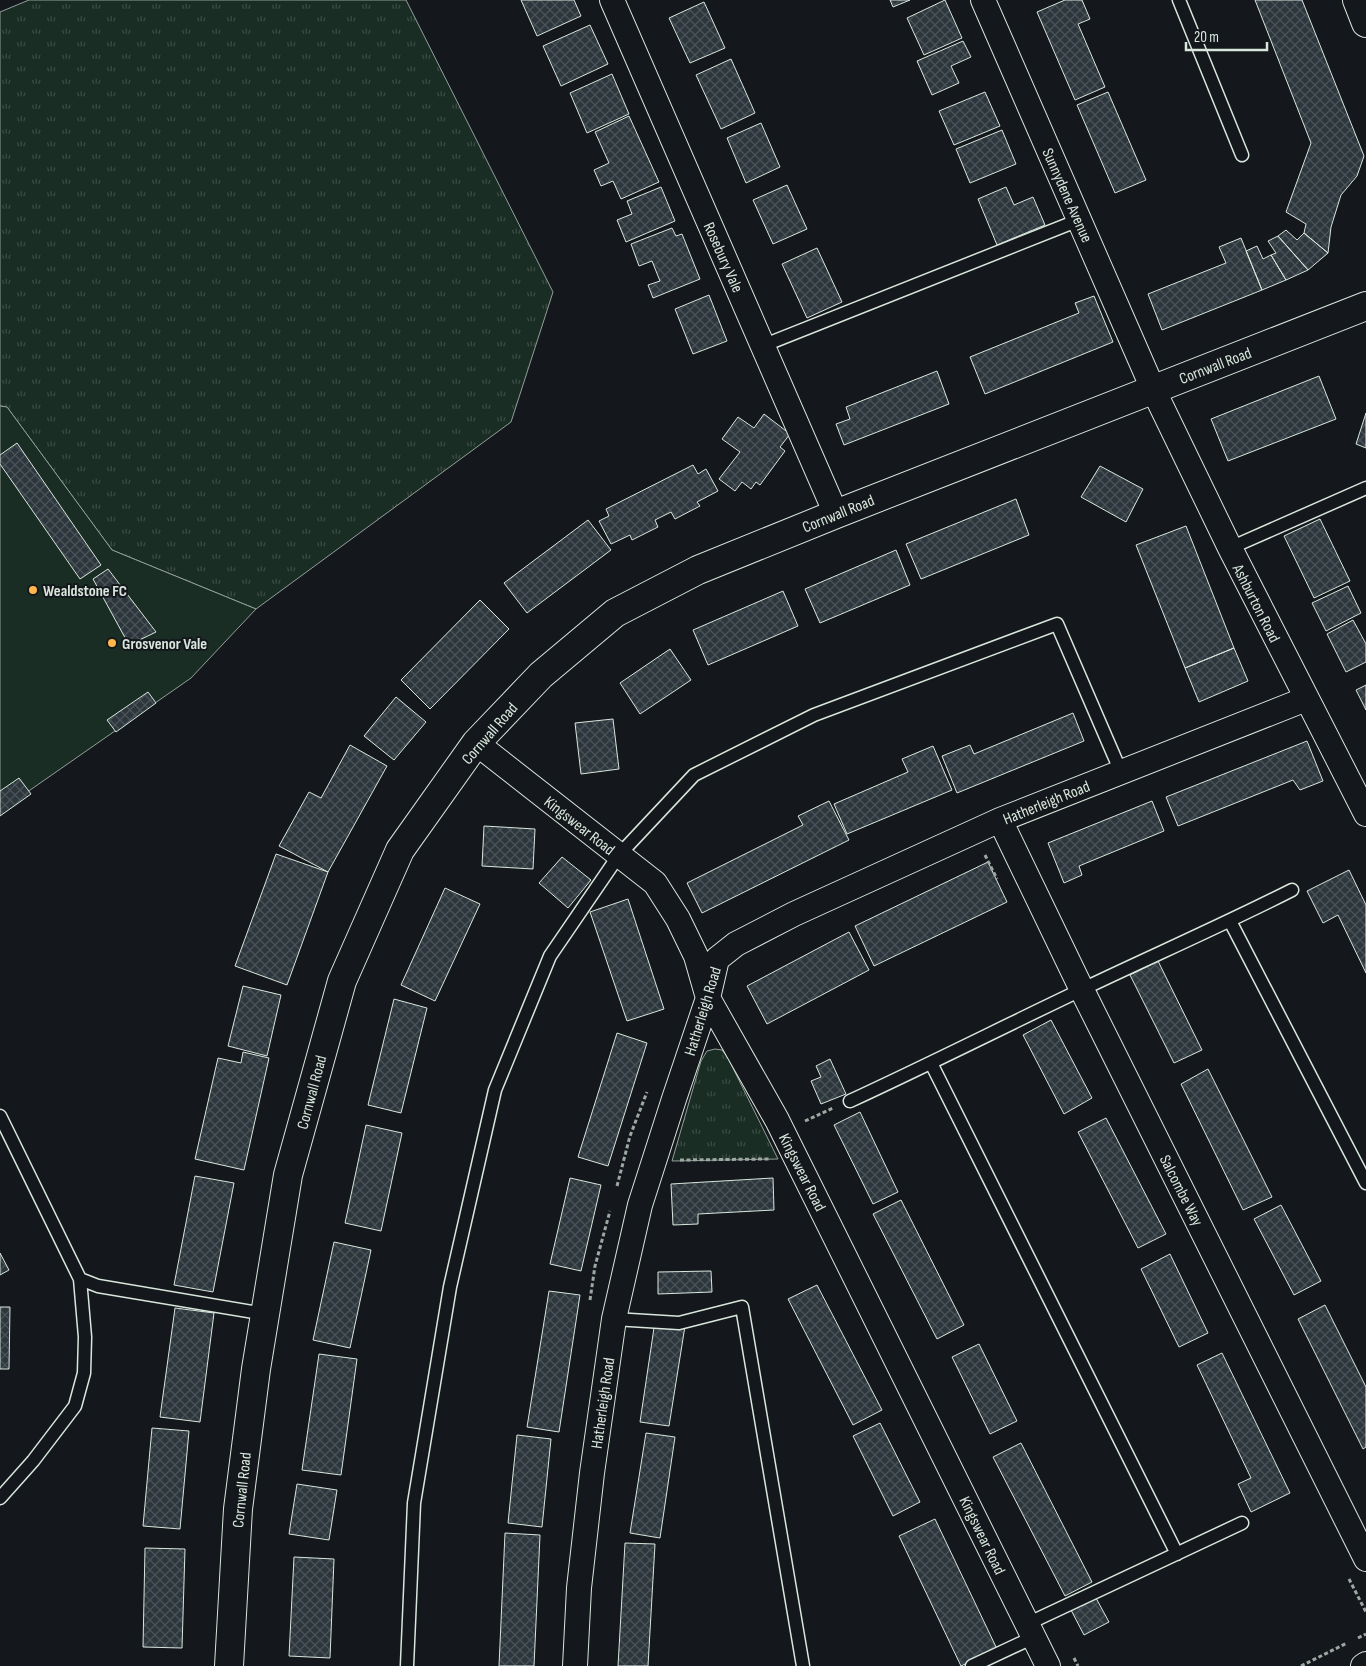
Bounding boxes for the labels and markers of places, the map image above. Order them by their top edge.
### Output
place label: Wealdstone FC [43,582,127,601]
marker: Wealdstone FC [27,584,39,596]
place label: Grosvenor Vale [122,635,207,654]
marker: Grosvenor Vale [106,637,118,649]

